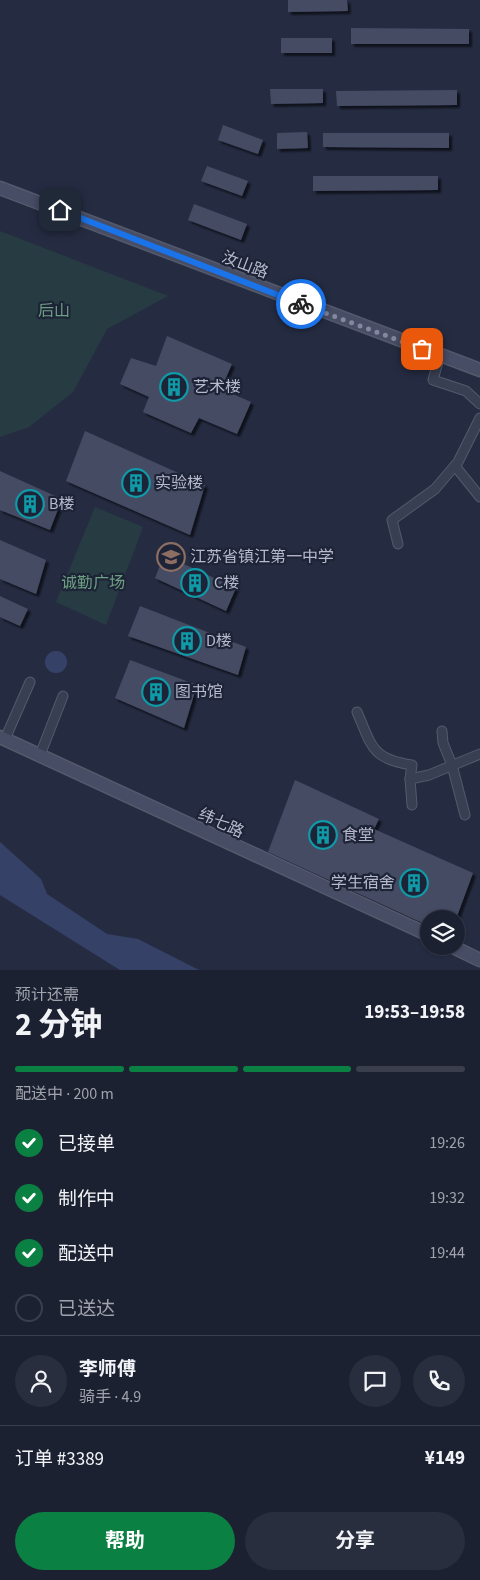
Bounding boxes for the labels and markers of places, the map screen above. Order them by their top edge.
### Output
pin [39,189,81,231]
pin [401,328,443,370]
building icon: 艺术楼 [159,372,189,402]
place label: 艺术楼 [193,376,241,398]
building icon: 实验楼 [121,468,151,498]
place label: 实验楼 [155,472,203,494]
building icon: B楼 [15,489,45,519]
place label: B楼 [49,493,74,515]
school or university icon: 江苏省镇江第一中学 [156,542,186,572]
place label: 江苏省镇江第一中学 [190,546,334,568]
building icon: C楼 [180,568,210,598]
place label: C楼 [214,572,239,594]
building icon: D楼 [172,626,202,656]
place label: D楼 [206,630,232,652]
building icon: 图书馆 [141,677,171,707]
place label: 图书馆 [175,681,223,703]
building icon: 食堂 [308,820,338,850]
place label: 食堂 [342,824,374,846]
building icon: 学生宿舍 [399,868,429,898]
place label: 学生宿舍 [331,872,395,894]

